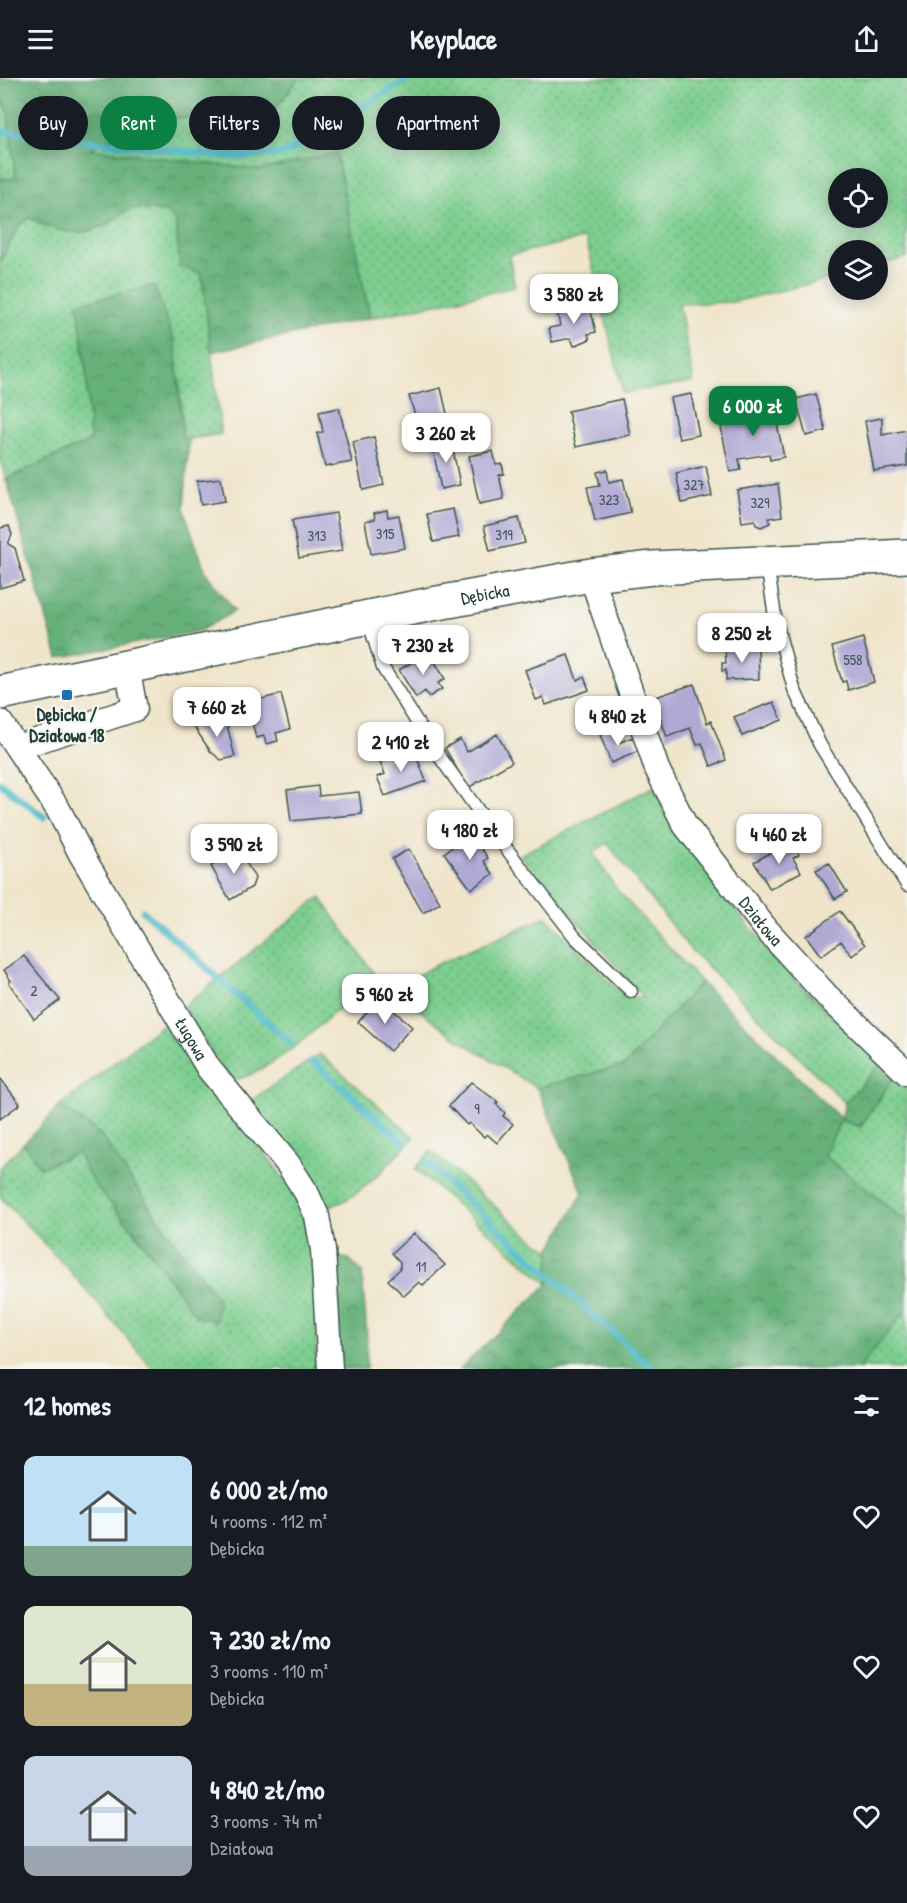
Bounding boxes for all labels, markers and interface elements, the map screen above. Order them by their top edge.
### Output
text: Keyplace [410,21,497,57]
icon: menu [24,23,57,56]
icon: share [850,23,883,56]
chip: Buy [18,96,88,150]
chip: Rent [100,96,177,150]
chip: Filters [189,96,280,150]
chip: New [292,96,364,150]
chip: Apartment [376,96,500,150]
map controls [828,168,888,300]
button: locate [828,168,888,228]
button: layers [828,240,888,300]
pin: 3 580 zł [512,274,636,325]
text: 3 580 zł [544,280,604,307]
pin: 6 000 zł [691,386,815,437]
text: 6 000 zł [723,392,783,419]
pin: 3 260 zł [384,413,508,464]
text: 3 260 zł [416,419,476,446]
house number: 327 [683,474,705,495]
house number: 323 [599,489,620,510]
house number: 329 [750,492,770,513]
house number: 315 [376,523,395,544]
house number: 319 [495,524,513,545]
house number: 313 [308,525,327,546]
street label: Dębicka [459,577,511,611]
pin: 8 250 zł [680,613,804,664]
text: 8 250 zł [712,619,772,646]
pin: 7 230 zł [361,625,485,676]
text: 7 230 zł [392,631,454,658]
house number: 558 [843,649,863,670]
pin: 7 660 zł [155,687,279,738]
marker: Dębicka / Działowa 18 [60,688,74,702]
text: 7 660 zł [187,693,247,720]
pin: 4 840 zł [556,696,680,747]
place label: Dębicka / Działowa 18 [29,702,105,748]
text: 4 840 zł [589,702,647,729]
pin: 2 410 zł [339,722,463,773]
text: 2 410 zł [372,728,430,755]
pin: 4 180 zł [408,810,532,861]
pin: 4 460 zł [717,814,841,865]
text: 4 180 zł [441,816,499,843]
text: 4 460 zł [750,820,808,847]
pin: 3 590 zł [172,824,296,875]
text: 3 590 zł [204,830,264,857]
street label: Działowa [733,891,788,951]
pin: 5 960 zł [323,974,447,1025]
house number: 2 [30,980,38,1001]
text: 5 960 zł [356,980,414,1007]
street label: Ługowa [169,1012,214,1065]
house number: 9 [474,1098,480,1119]
house number: 11 [416,1256,426,1277]
text: 12 homes [24,1388,111,1423]
icon: filters [850,1389,883,1422]
text: 6 000 zł/mo [210,1472,327,1507]
icon: home [72,1480,144,1552]
icon: heart [850,1500,883,1533]
text: 4 rooms · 112 m² [210,1507,327,1534]
text: Dębicka [210,1534,264,1561]
text: 7 230 zł/mo [210,1622,330,1657]
icon: home [72,1630,144,1702]
icon: heart [850,1650,883,1683]
text: 3 rooms · 110 m² [210,1657,328,1684]
text: Dębicka [210,1684,264,1711]
text: 4 840 zł/mo [210,1772,325,1807]
icon: home [72,1780,144,1852]
icon: heart [850,1800,883,1833]
text: 3 rooms · 74 m² [210,1807,322,1834]
text: Działowa [210,1834,273,1861]

